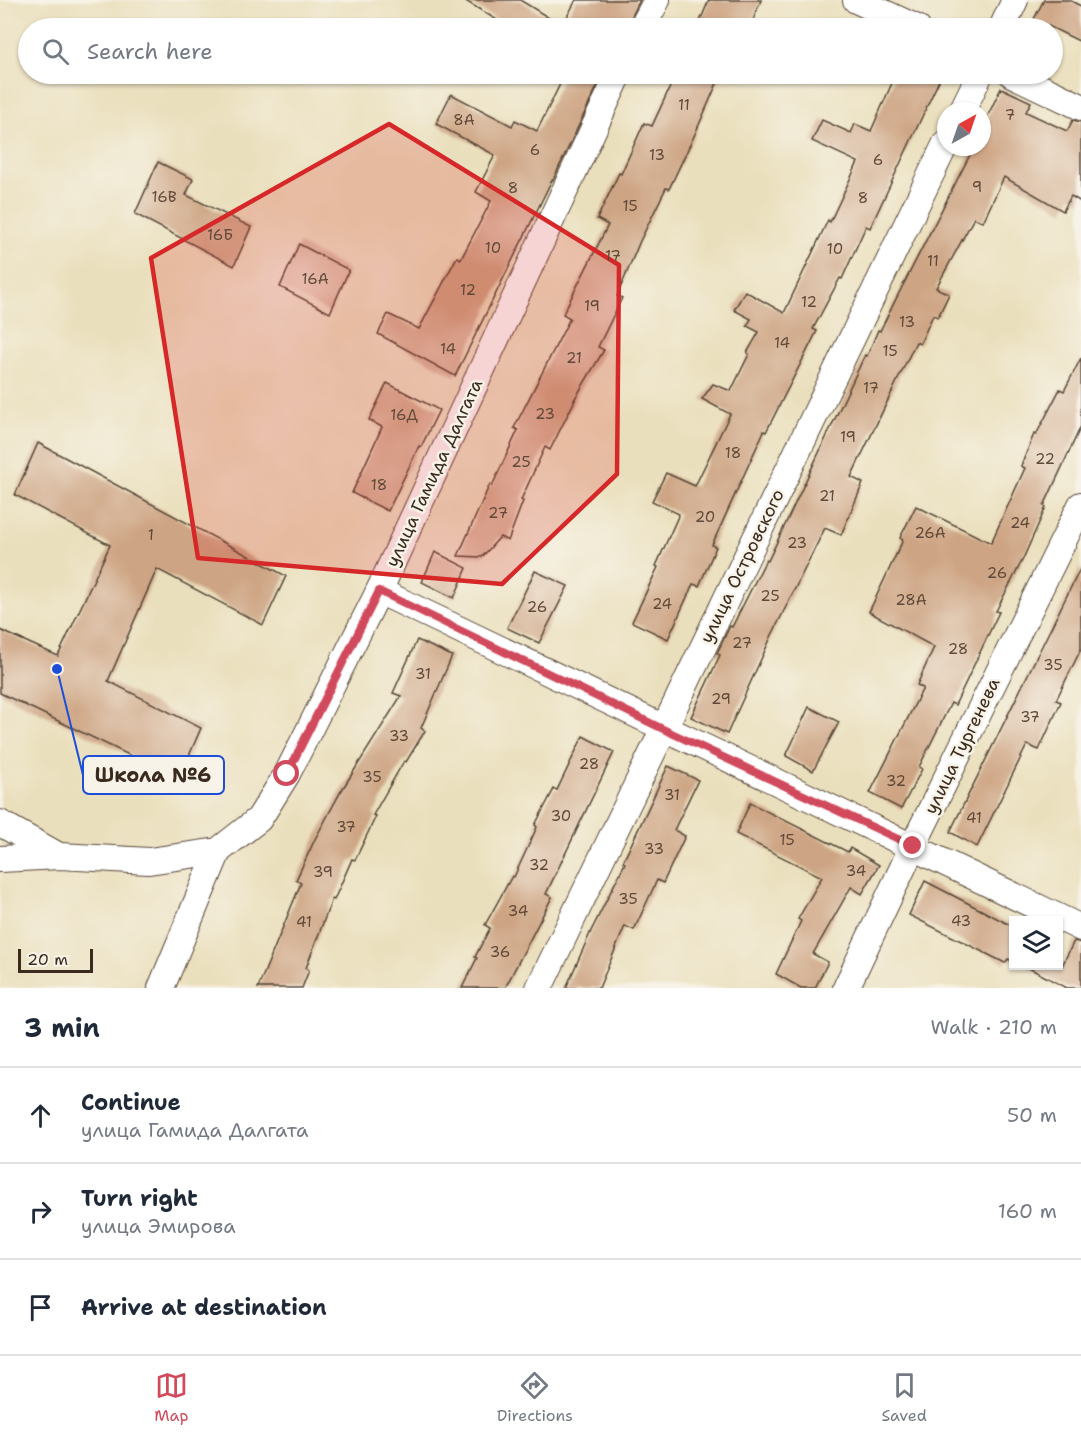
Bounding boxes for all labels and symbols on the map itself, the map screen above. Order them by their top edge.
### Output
house number: 11 [678,95,690,115]
north arrow [937,102,991,156]
house number: 7 [1005,105,1015,125]
house number: 8А [453,110,475,130]
house number: 6 [530,140,540,160]
house number: 13 [649,145,665,165]
house number: 6 [873,150,883,170]
house number: 9 [972,177,982,197]
house number: 8 [508,178,518,198]
house number: 16В [151,187,177,207]
house number: 8 [858,188,868,208]
house number: 15 [622,196,638,216]
house number: 16Б [207,225,233,245]
house number: 10 [485,238,501,258]
house number: 10 [827,239,843,259]
house number: 17 [605,246,621,266]
house number: 11 [927,251,939,271]
house number: 16А [301,269,329,289]
house number: 12 [460,280,476,300]
house number: 12 [801,292,817,312]
house number: 19 [584,296,600,316]
house number: 13 [899,312,915,332]
house number: 14 [774,333,790,353]
house number: 14 [440,339,456,359]
house number: 15 [882,341,898,361]
house number: 21 [566,348,582,368]
street label: улица Гамида Далгата [380,375,488,571]
house number: 17 [863,378,879,398]
house number: 23 [535,404,555,424]
house number: 16Д [390,405,418,425]
house number: 19 [840,427,856,447]
house number: 18 [725,443,741,463]
house number: 22 [1035,449,1055,469]
house number: 25 [511,452,531,472]
house number: 18 [371,475,387,495]
street label: улица Островского [694,485,790,647]
house number: 21 [819,486,835,506]
house number: 27 [488,503,508,523]
house number: 20 [695,507,715,527]
house number: 24 [1010,513,1030,533]
house number: 26А [914,523,946,543]
house number: 1 [148,525,154,545]
house number: 23 [787,533,807,553]
house number: 26 [987,563,1007,583]
house number: 25 [760,586,780,606]
house number: 28А [895,590,927,610]
house number: 24 [652,594,672,614]
house number: 26 [527,597,547,617]
house number: 27 [732,633,752,653]
house number: 28 [948,639,968,659]
house number: 35 [1043,655,1063,675]
house number: 31 [415,664,431,684]
street label: улица Тургенева [919,674,1005,818]
house number: 29 [711,689,731,709]
house number: 37 [1020,707,1040,727]
house number: 33 [389,726,409,746]
house number: 28 [579,754,599,774]
callout: Школа №6 [83,756,224,794]
route start [273,760,299,786]
text: Школа №6 [95,762,211,788]
house number: 35 [362,767,382,787]
house number: 32 [886,771,906,791]
house number: 31 [664,785,680,805]
house number: 30 [551,806,571,826]
house number: 41 [966,808,982,828]
house number: 37 [336,817,356,837]
house number: 15 [779,830,795,850]
route end [899,832,925,858]
house number: 33 [644,839,664,859]
house number: 32 [529,855,549,875]
house number: 34 [846,861,866,881]
house number: 39 [313,862,333,882]
house number: 35 [618,889,638,909]
house number: 34 [508,901,528,921]
house number: 43 [951,911,971,931]
house number: 41 [296,912,312,932]
house number: 36 [490,942,510,962]
scale bar [18,946,93,974]

